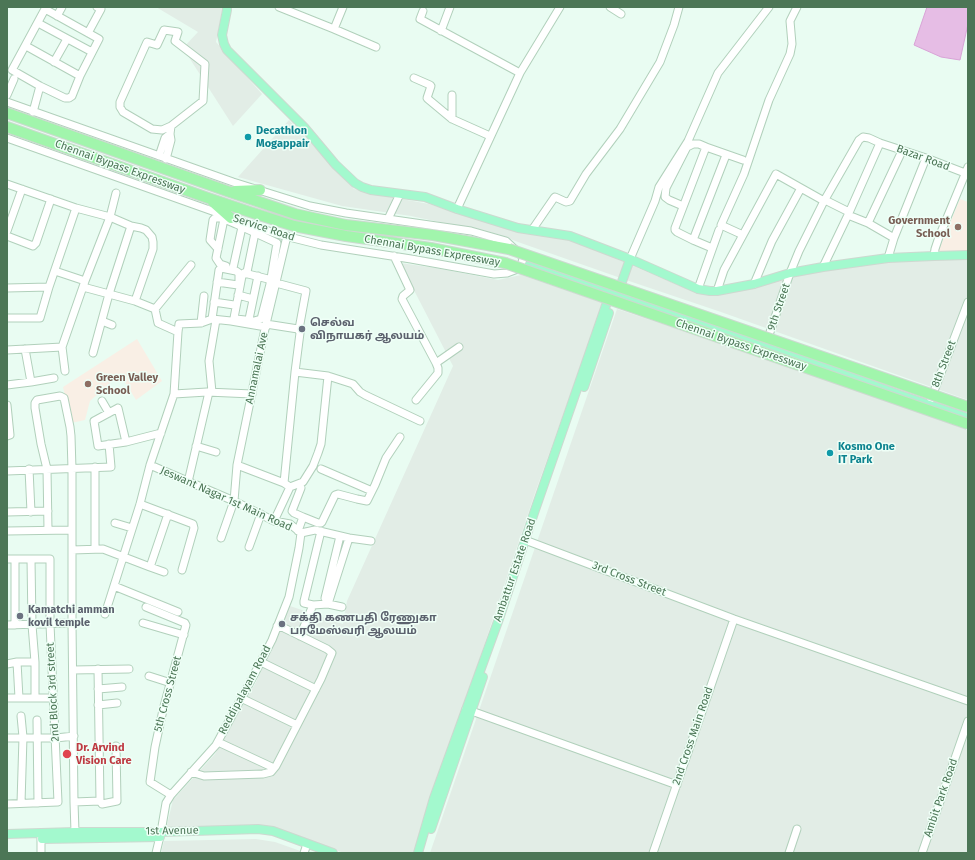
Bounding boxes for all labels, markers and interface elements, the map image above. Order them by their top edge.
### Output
place label: Decathlon Mogappair [256,124,309,150]
marker: Decathlon Mogappair [243,132,253,142]
street label: Chennai Bypass Expressway [53,137,187,197]
street label: Bazar Road [895,142,951,174]
street label: Service Road [231,212,297,244]
place label: Government School [888,214,950,240]
marker: Government School [953,222,963,232]
street label: Chennai Bypass Expressway [363,233,501,269]
street label: 9th Street [765,282,793,332]
place label: செல்வ விநாயகர் ஆலயம் [310,316,424,342]
street label: Chennai Bypass Expressway [674,316,808,374]
marker: செல்வ விநாயகர் ஆலயம் [297,324,307,334]
street label: Annamalai Ave [243,331,271,405]
street label: 8th Street [929,339,959,389]
place label: Green Valley School [96,371,158,397]
marker: Green Valley School [83,379,93,389]
place label: Kosmo One IT Park [838,440,895,466]
marker: Kosmo One IT Park [825,448,835,458]
street label: Jeswant Nagar 1st Main Road [158,464,294,534]
street label: Ambattur Estate Road [491,517,539,623]
street label: 3rd Cross Street [590,559,668,599]
place label: Kamatchi amman kovil temple [28,603,115,629]
marker: Kamatchi amman kovil temple [15,611,25,621]
place label: சக்தி கணபதி ரேணுகா பரமேஸ்வரி ஆலயம் [290,611,437,637]
marker: சக்தி கணபதி ரேணுகா பரமேஸ்வரி ஆலயம் [277,619,287,629]
street label: 2nd Block 3rd street [44,642,62,742]
street label: Reddipalayam Road [216,643,274,737]
street label: 5th Cross Street [152,655,184,733]
street label: 2nd Cross Main Road [670,685,716,787]
place label: Dr. Arvind Vision Care [76,741,132,767]
marker: Dr. Arvind Vision Care [61,748,73,760]
street label: Ambit Park Road [921,757,961,839]
street label: 1st Avenue [145,824,199,838]

